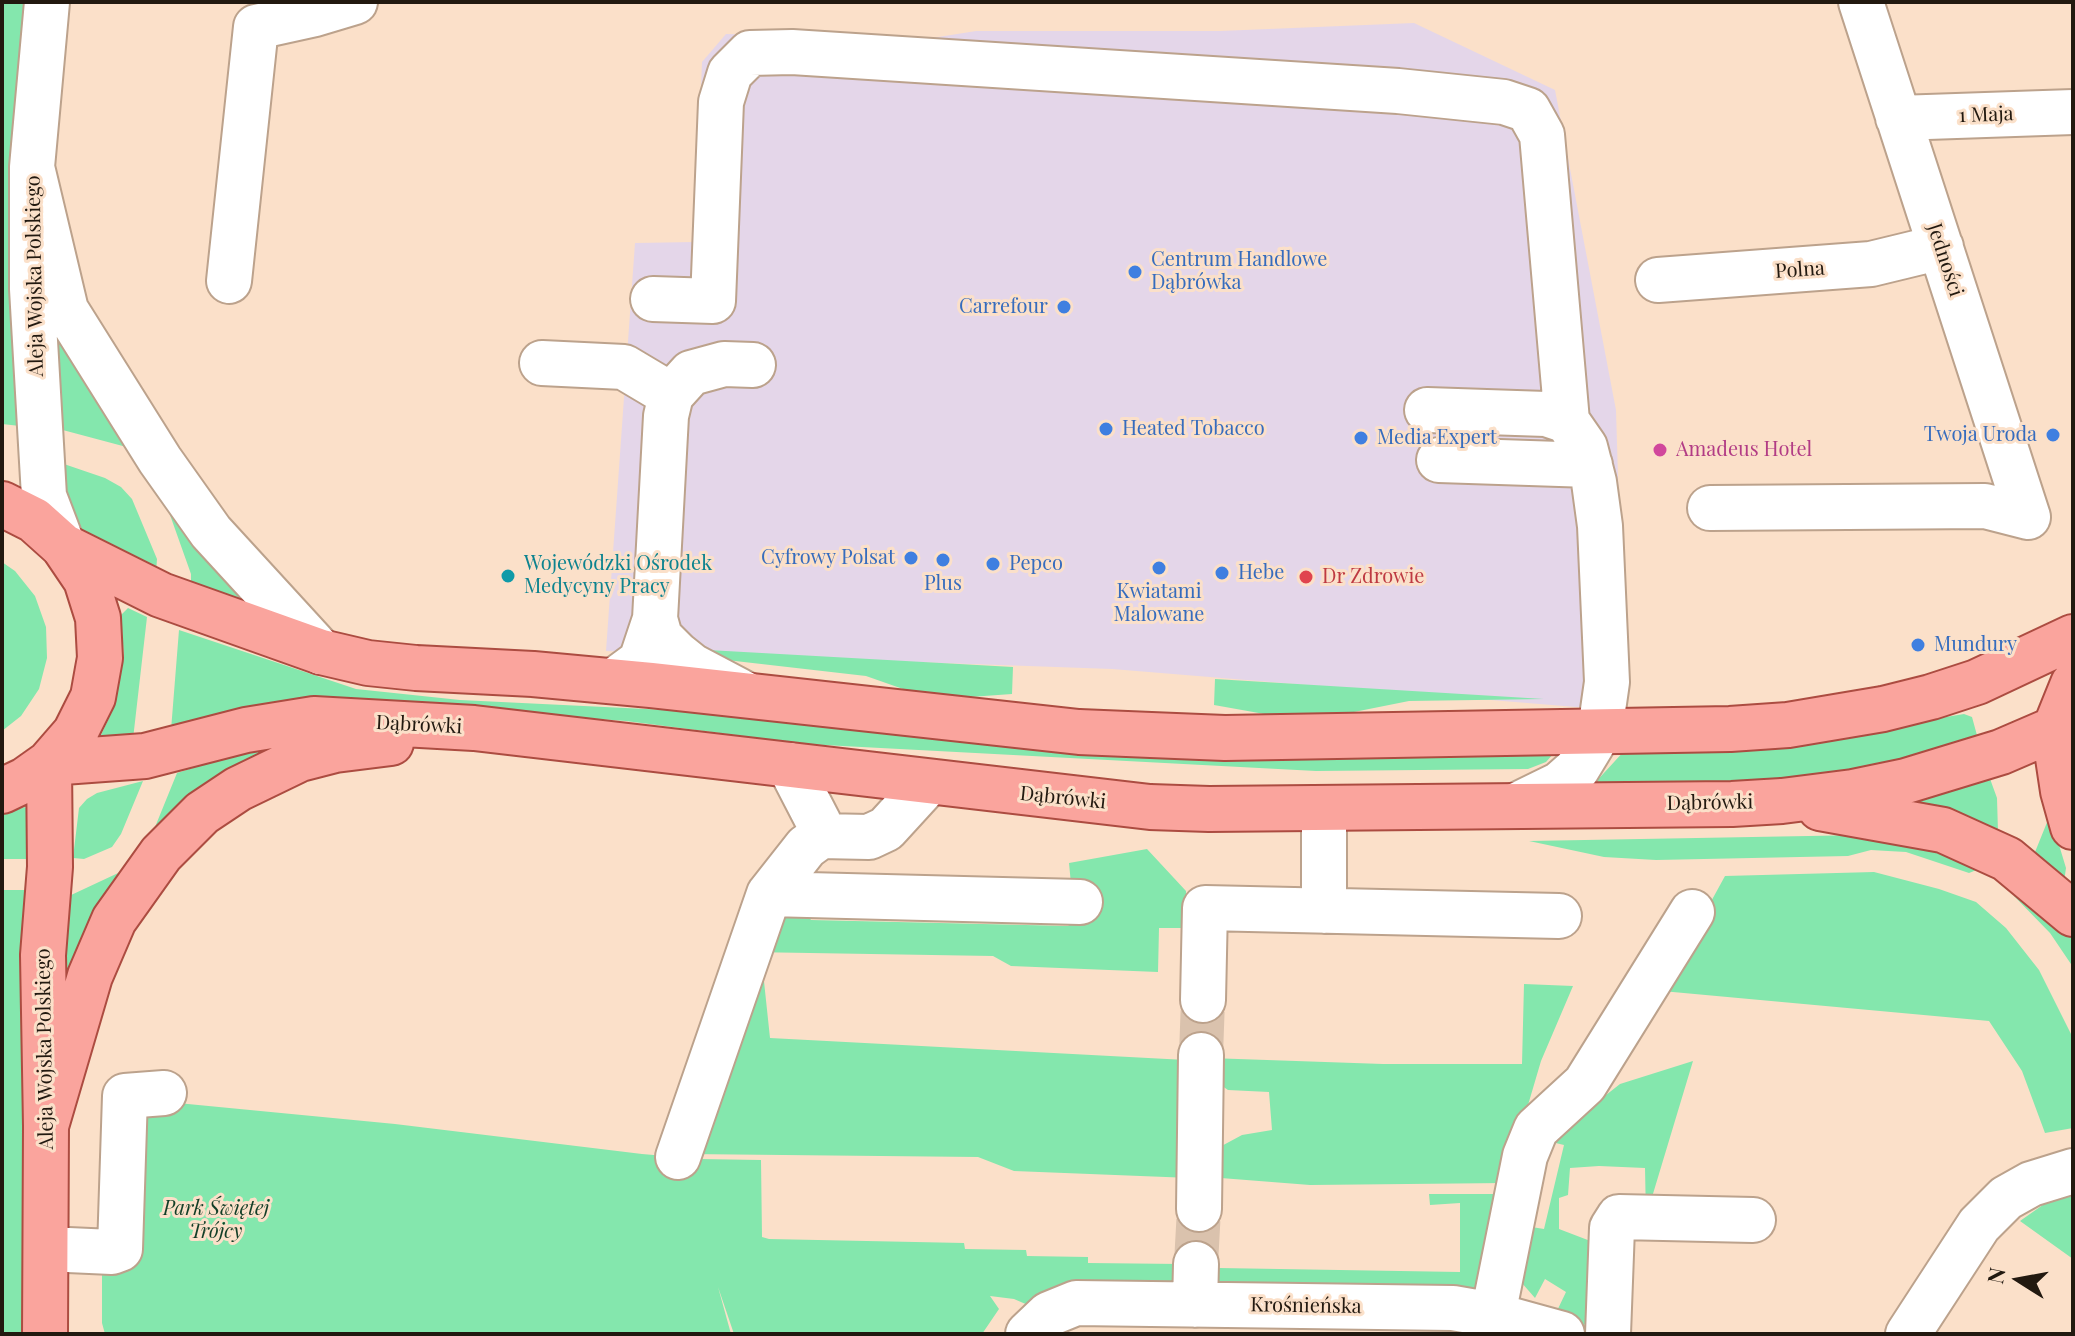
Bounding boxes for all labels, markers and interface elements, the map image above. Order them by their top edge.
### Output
street label: 1 Maja [1958,102,2014,128]
street label: Aleja Wojska Polskiego [21,175,49,377]
street label: Jedności [1922,220,1968,300]
place label: Centrum Handlowe Dąbrówka [1151,248,1327,295]
street label: Polna [1774,256,1826,284]
marker: Centrum Handlowe Dąbrówka [1126,263,1144,281]
place label: Carrefour [959,295,1048,319]
marker: Carrefour [1055,298,1073,316]
place label: Heated Tobacco [1122,417,1265,441]
marker: Heated Tobacco [1097,420,1115,438]
place label: Twoja Uroda [1924,423,2037,447]
place label: Media Expert [1377,426,1497,450]
marker: Twoja Uroda [2044,426,2062,444]
marker: Media Expert [1352,429,1370,447]
place label: Amadeus Hotel [1676,438,1812,462]
marker: Amadeus Hotel [1651,441,1669,459]
place label: Cyfrowy Polsat [761,546,895,570]
marker: Cyfrowy Polsat [902,549,920,567]
marker: Plus [934,551,952,569]
place label: Wojewódzki Ośrodek Medycyny Pracy [524,552,712,599]
place label: Pepco [1009,552,1063,576]
marker: Pepco [984,555,1002,573]
marker: Kwiatami Malowane [1150,559,1168,577]
place label: Hebe [1238,561,1284,585]
marker: Hebe [1213,564,1231,582]
place label: Dr Zdrowie [1322,565,1424,589]
marker: Wojewódzki Ośrodek Medycyny Pracy [499,567,517,585]
marker: Dr Zdrowie [1297,568,1315,586]
place label: Plus [924,572,962,596]
place label: Kwiatami Malowane [1114,580,1204,627]
place label: Mundury [1934,633,2017,657]
marker: Mundury [1909,636,1927,654]
street label: Dąbrówki [375,711,463,739]
street label: Dąbrówki [1019,782,1107,814]
street label: Dąbrówki [1666,790,1754,816]
street label: Aleja Wojska Polskiego [31,948,59,1150]
park label: Park Świętej Trójcy [163,1197,269,1244]
north arrow [1979,1240,2059,1320]
text: N [1979,1265,2012,1286]
street label: Krośnieńska [1250,1293,1362,1319]

